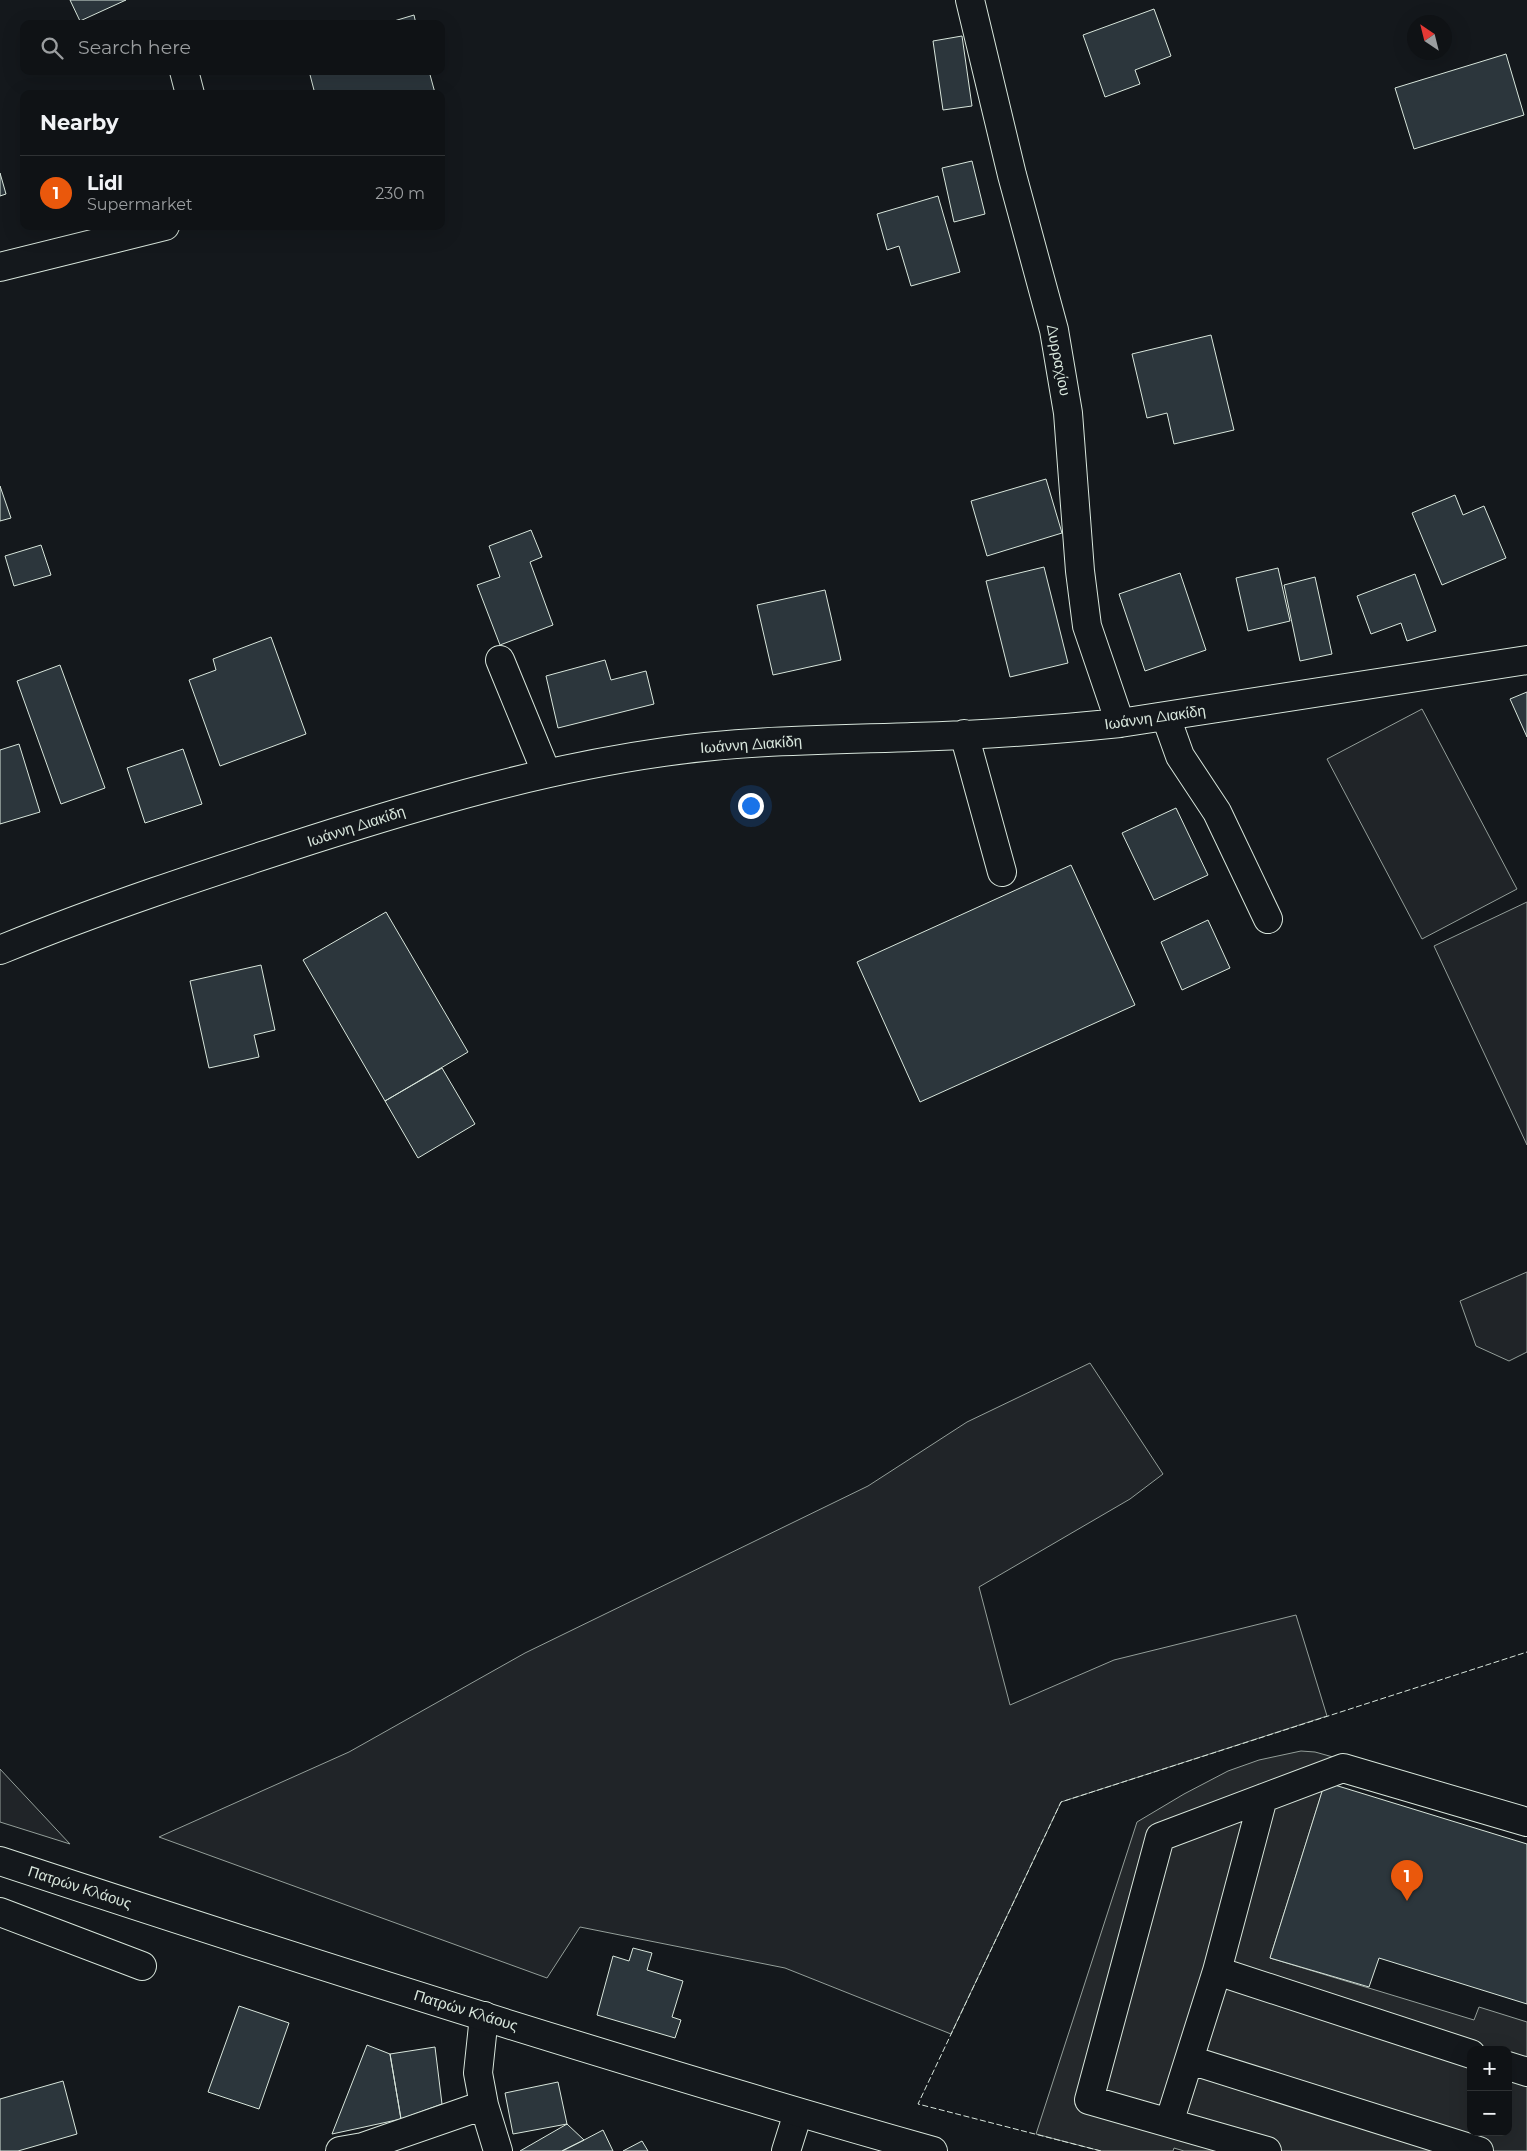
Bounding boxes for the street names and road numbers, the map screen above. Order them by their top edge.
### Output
street label: Δυρραχίου [1043,323,1075,397]
street label: Ιωάννη Διακίδη [1103,700,1207,734]
street label: Ιωάννη Διακίδη [699,731,803,757]
street label: Ιωάννη Διακίδη [305,801,407,851]
street label: Πατρών Κλάους [26,1861,134,1913]
street label: Πατρών Κλάους [412,1985,520,2035]

